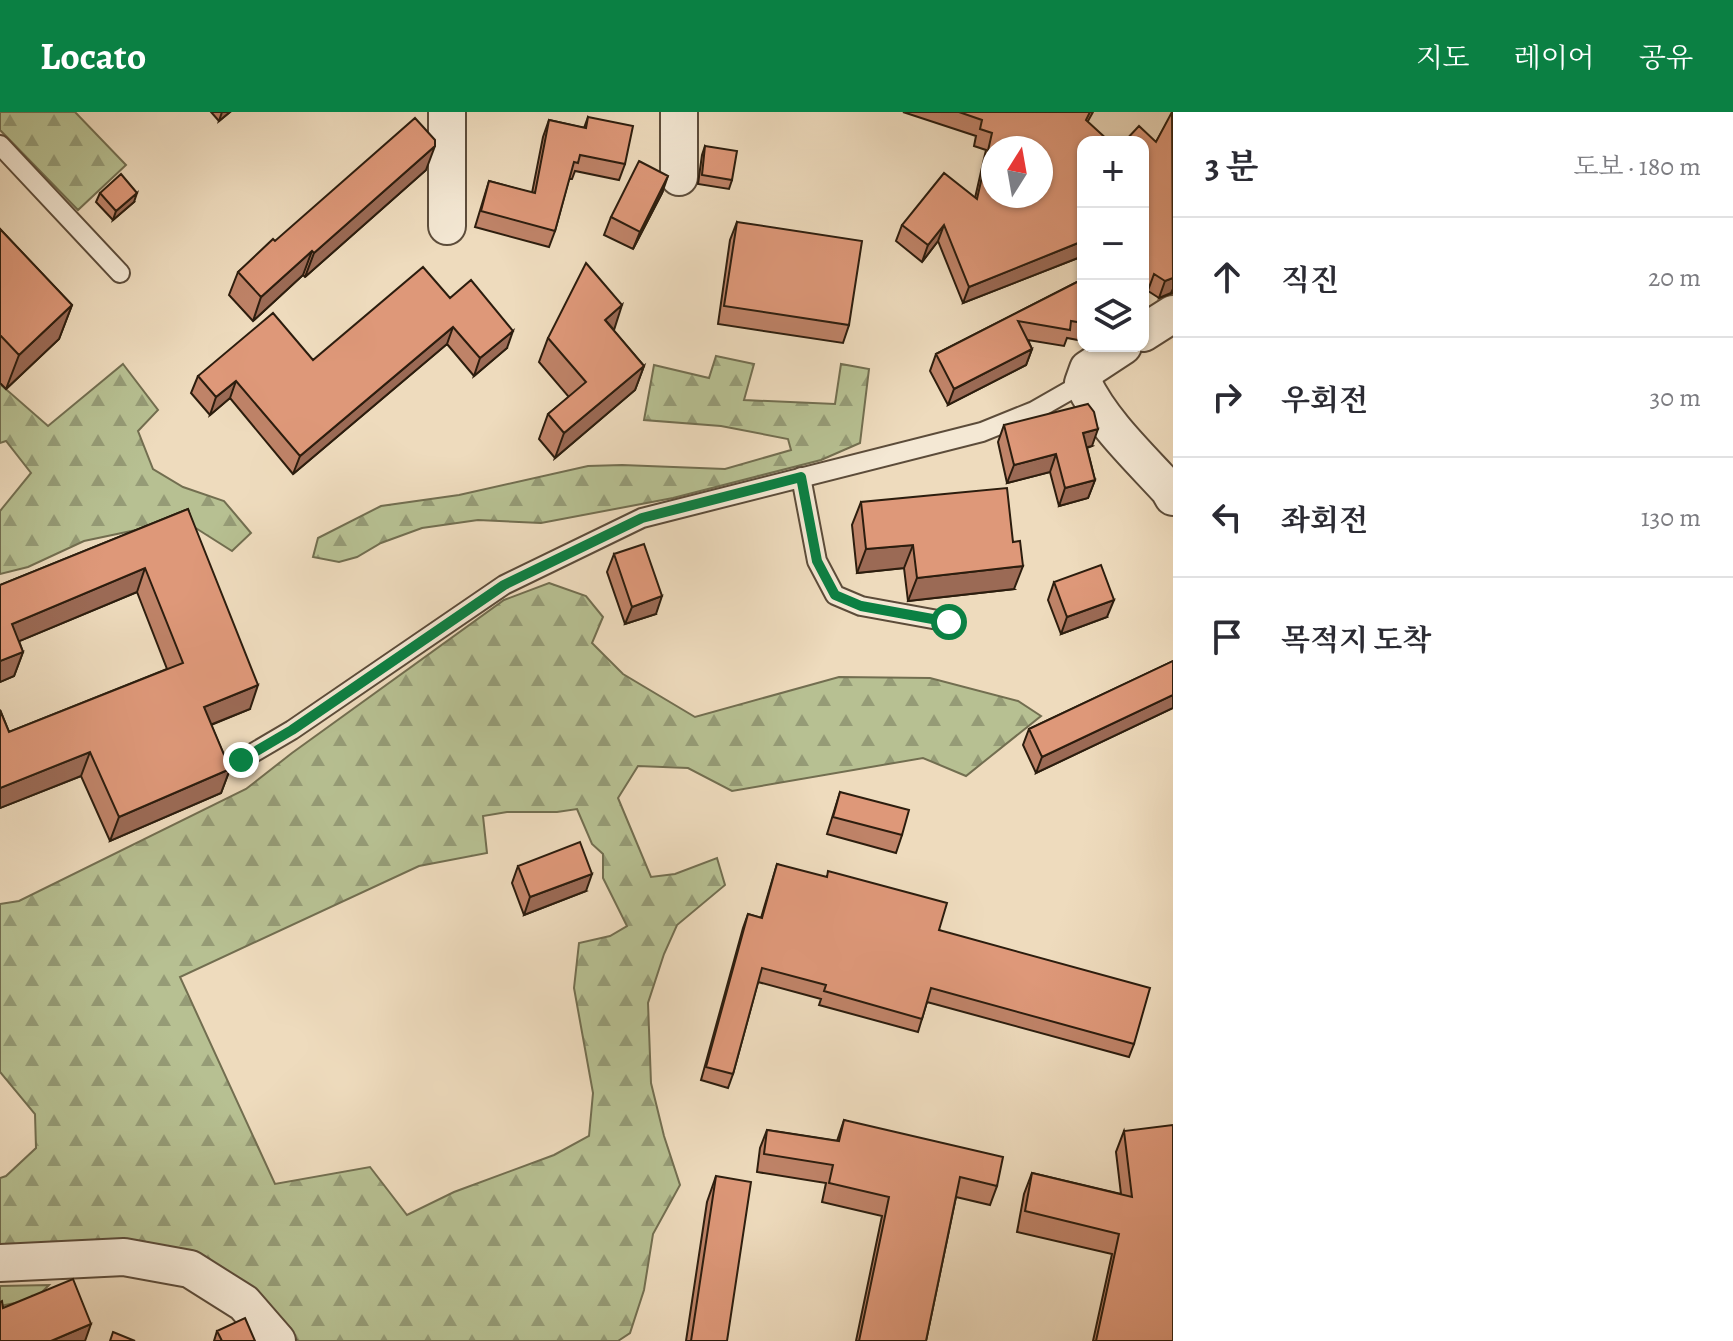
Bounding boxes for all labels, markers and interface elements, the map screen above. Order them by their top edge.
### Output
text: Locato [40,30,146,82]
text: 지도 [1416,39,1470,77]
text: 레이어 [1514,39,1595,77]
text: 공유 [1639,39,1693,77]
north arrow [981,136,1053,208]
map controls [1077,136,1149,352]
button: + [1077,136,1149,208]
text: 3 분 [1205,143,1258,190]
text: 도보 · 180 m [1573,149,1701,184]
button: − [1077,208,1149,280]
icon: ahead [1205,255,1249,299]
text: 직진 [1281,260,1339,300]
text: 20 m [1648,260,1701,295]
button: layers [1077,280,1149,352]
icon: right [1205,375,1249,419]
text: 우회전 [1281,380,1368,420]
text: 30 m [1650,380,1701,415]
icon: left [1205,495,1249,539]
text: 좌회전 [1281,500,1368,540]
text: 130 m [1641,500,1701,535]
route start [931,604,967,640]
icon: arrive [1205,615,1249,659]
text: 목적지 도착 [1281,620,1431,660]
route end [223,742,259,778]

